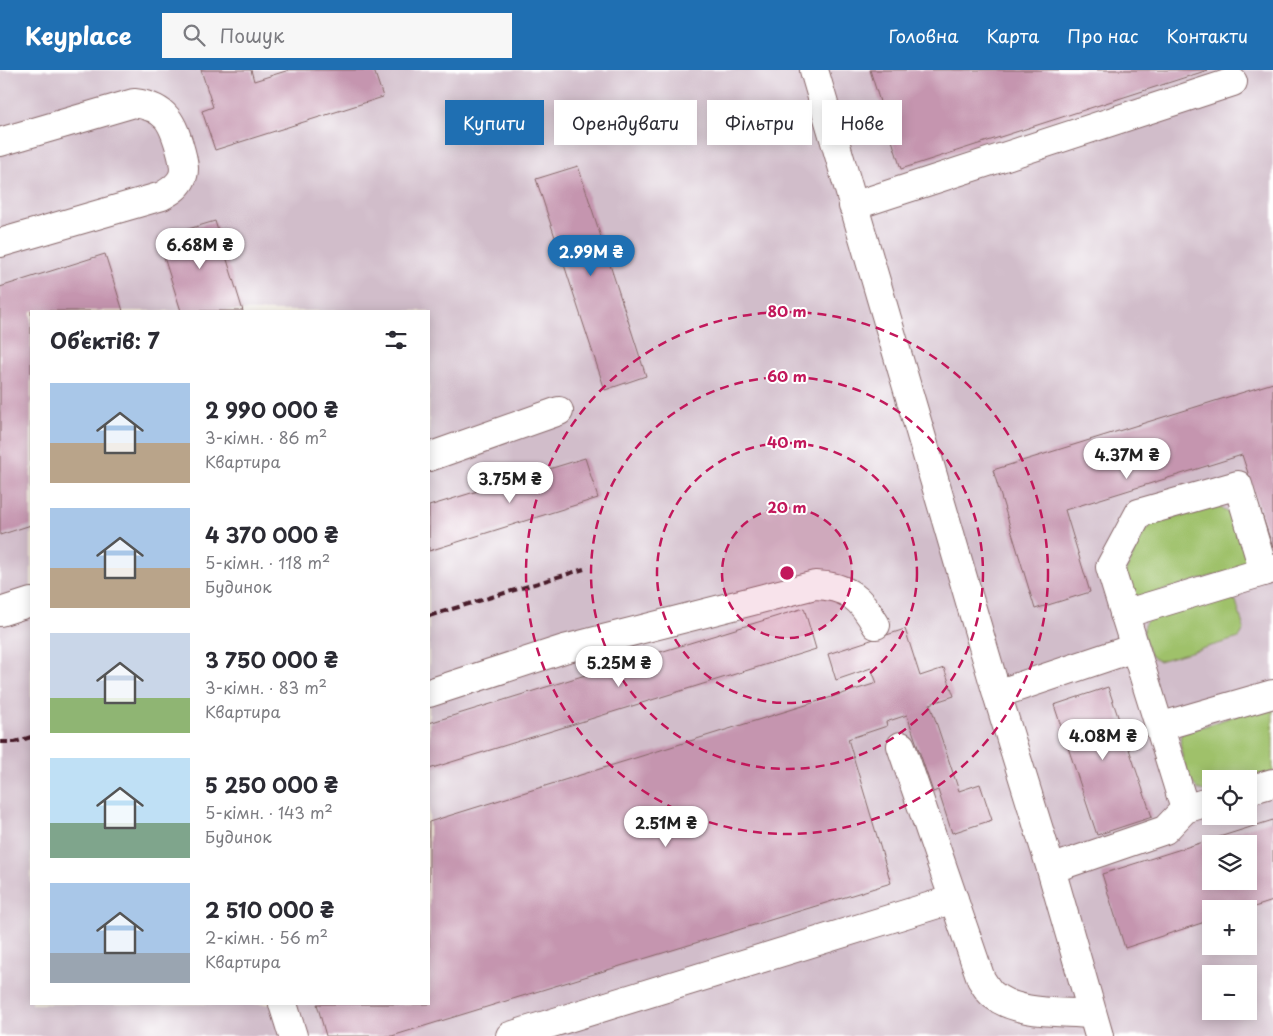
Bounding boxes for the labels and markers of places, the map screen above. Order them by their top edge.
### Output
pin: 6.68M ₴ [154,228,246,270]
pin: 2.99M ₴ [545,234,637,277]
pin: 4.37M ₴ [1081,438,1173,480]
pin: 3.75M ₴ [464,462,556,504]
centre of rings [778,564,796,582]
pin: 5.25M ₴ [573,646,665,688]
pin: 4.08M ₴ [1057,718,1149,761]
pin: 2.51M ₴ [620,806,712,848]

